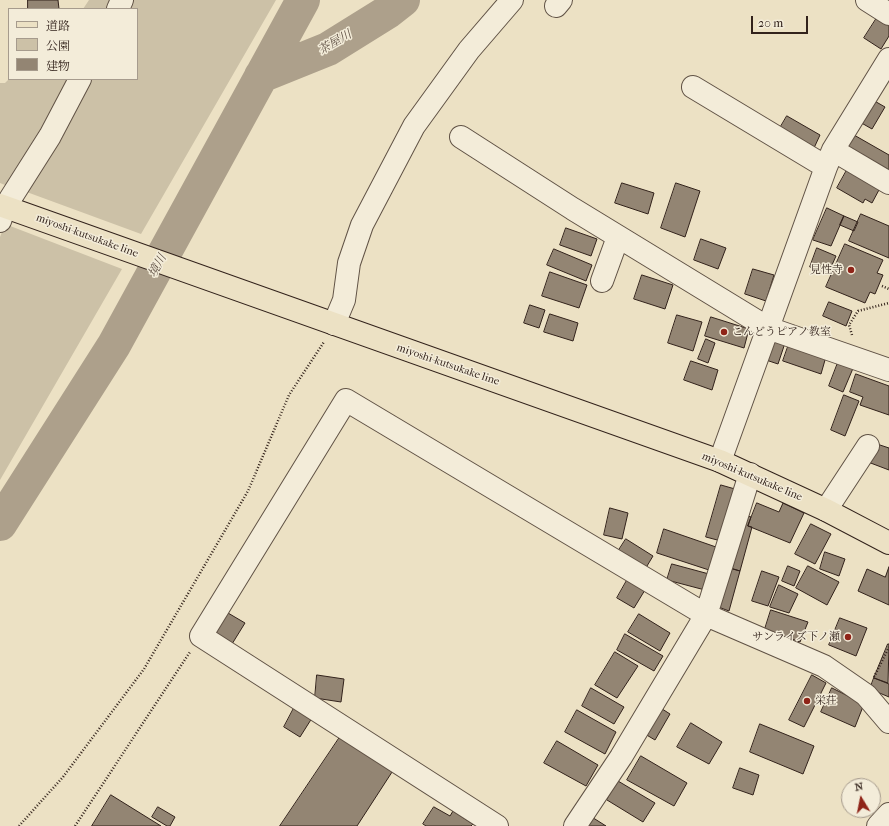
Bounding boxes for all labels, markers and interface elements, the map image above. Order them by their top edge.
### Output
legend [8,8,138,80]
scale bar [753,8,810,34]
text: 20 m [758,16,783,30]
text: 道路 [46,19,70,33]
water label: 茶屋川 [316,28,354,58]
text: 公園 [46,39,70,53]
text: 建物 [46,59,70,73]
street label: miyoshi-kutsukake line [34,211,140,261]
water label: 境川 [146,252,170,280]
place label: 見性寺 [810,263,843,277]
marker: 見性寺 [846,265,856,275]
place label: こんどうピアノ教室 [732,325,831,339]
marker: こんどうピアノ教室 [719,327,729,337]
street label: miyoshi-kutsukake line [395,341,501,389]
street label: miyoshi-kutsukake line [700,450,804,504]
place label: サンライズ下ノ瀬 [752,630,840,644]
marker: サンライズ下ノ瀬 [843,632,853,642]
place label: 栄荘 [815,694,837,708]
marker: 栄荘 [802,696,812,706]
north arrow [841,778,881,818]
text: N [854,780,864,794]

